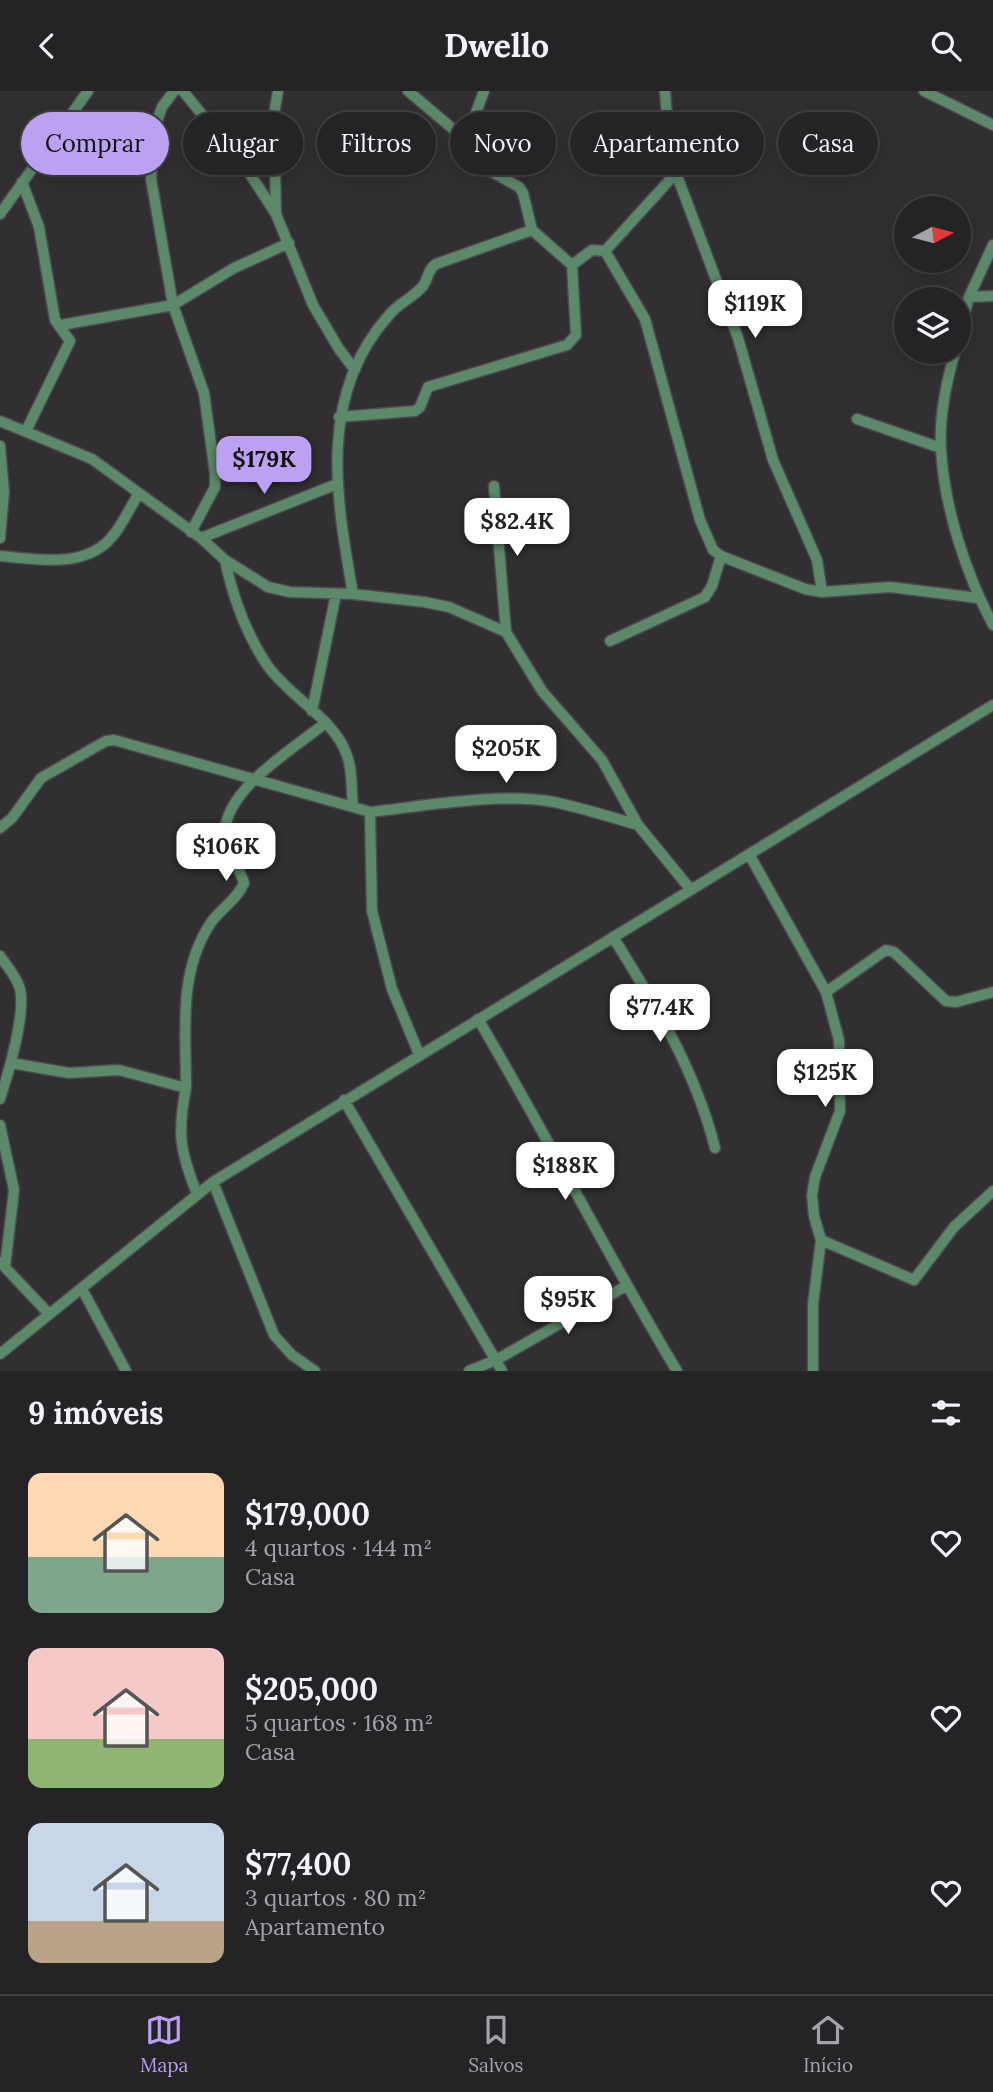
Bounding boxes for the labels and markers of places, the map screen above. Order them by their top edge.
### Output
pin: $119K [706,281,804,340]
pin: $179K [215,437,313,496]
pin: $82.4K [460,498,574,558]
pin: $205K [457,725,555,785]
pin: $106K [177,823,275,883]
pin: $77.4K [603,985,717,1044]
pin: $125K [776,1049,874,1109]
pin: $188K [516,1143,614,1202]
pin: $95K [527,1277,609,1336]

